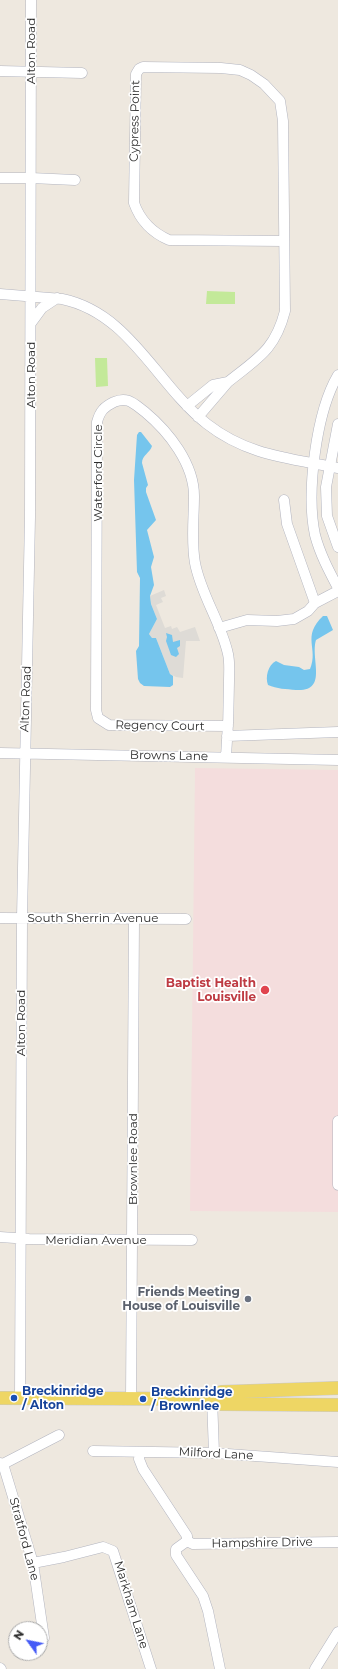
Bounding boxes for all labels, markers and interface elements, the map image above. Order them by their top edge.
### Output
street label: Alton Road [24,18,38,84]
street label: Cypress Point [127,80,143,162]
street label: Alton Road [24,342,38,408]
street label: Waterford Circle [91,424,105,522]
street label: Alton Road [18,666,34,732]
street label: Regency Court [115,718,205,734]
street label: Browns Lane [130,748,208,764]
street label: South Sherrin Avenue [27,911,159,925]
place label: Baptist Health Louisville [166,976,256,1004]
marker: Baptist Health Louisville [259,984,271,996]
street label: Alton Road [14,990,28,1056]
street label: Brownlee Road [126,1113,140,1205]
street label: Meridian Avenue [45,1233,147,1247]
place label: Friends Meeting House of Louisville [122,1285,240,1313]
marker: Friends Meeting House of Louisville [243,1294,253,1304]
place label: Breckinridge / Alton [22,1384,104,1412]
place label: Breckinridge / Brownlee [151,1385,233,1413]
marker: Breckinridge / Alton [9,1393,19,1403]
marker: Breckinridge / Brownlee [138,1394,148,1404]
street label: Milford Lane [178,1445,254,1463]
street label: Stratford Lane [6,1496,42,1582]
street label: Hampshire Drive [211,1535,313,1551]
street label: Markham Lane [111,1559,151,1651]
north arrow [8,1621,48,1661]
text: N [10,1627,27,1643]

